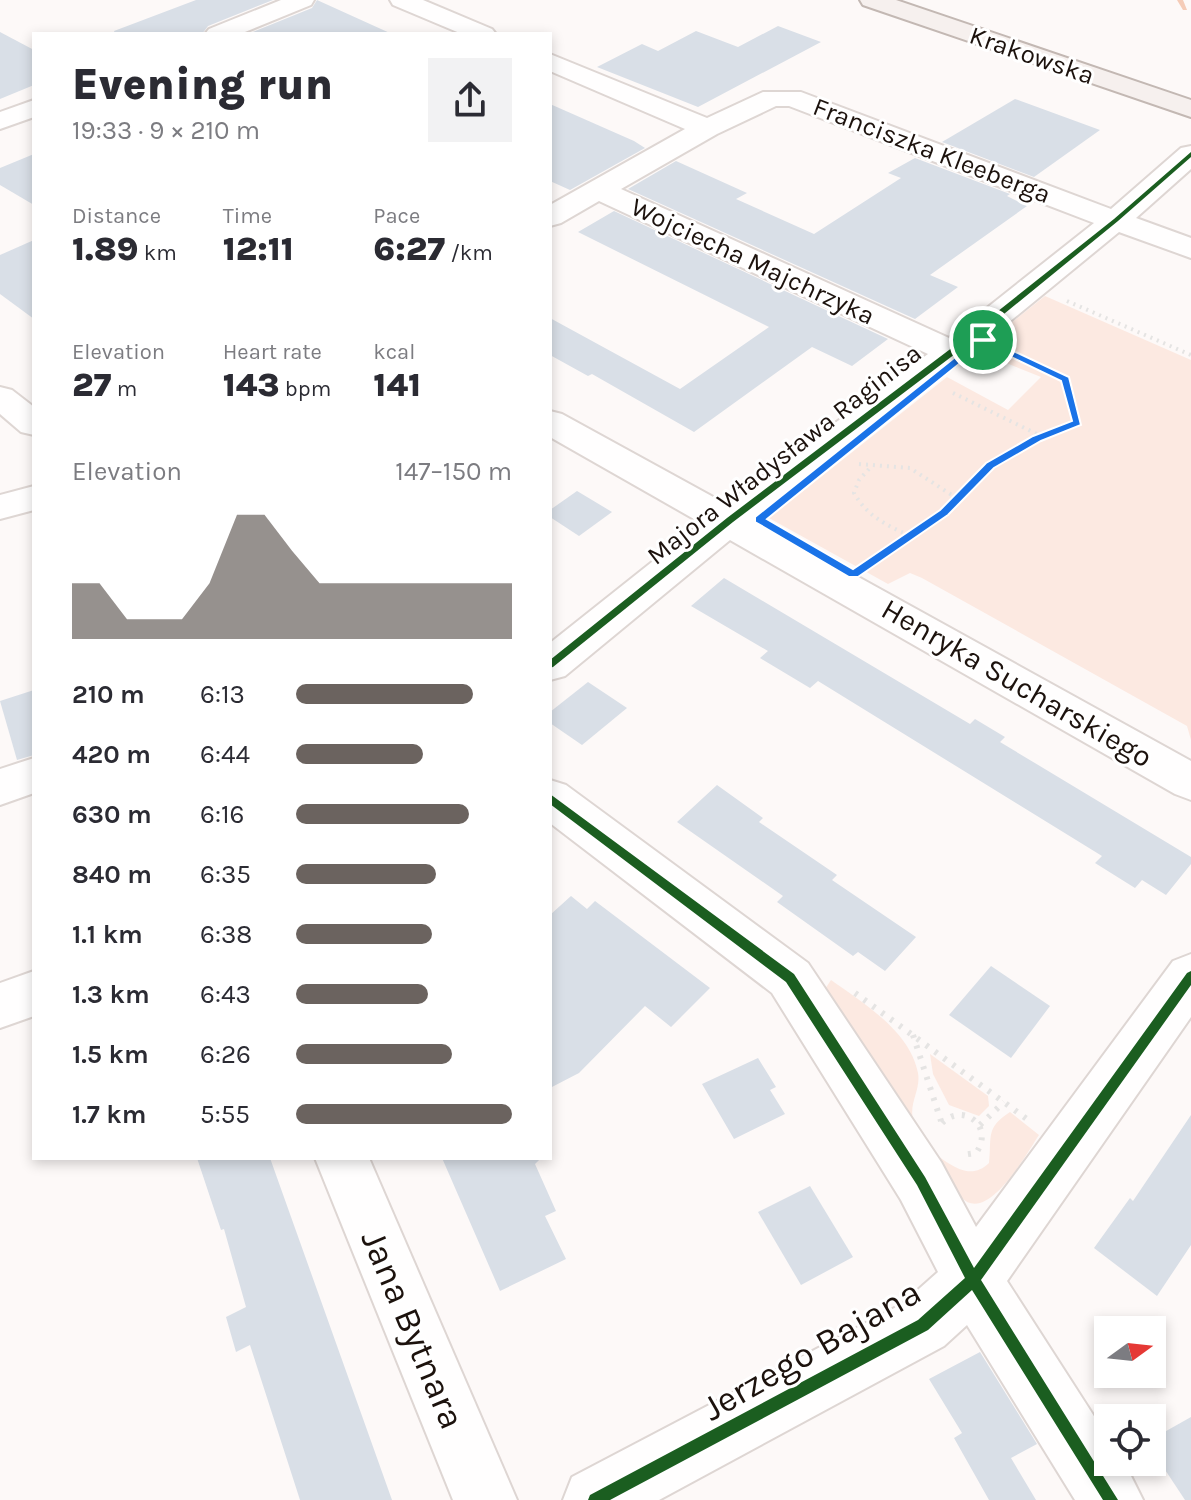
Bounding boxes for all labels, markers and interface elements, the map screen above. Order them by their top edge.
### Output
street label: Krakowska [965,20,1098,91]
button: share [428,58,512,142]
text: Evening run [72,59,333,110]
street label: Franciszka Kleeberga [809,91,1055,210]
text: 19:33 · 9 × 210 m [72,115,260,146]
street label: Wojciecha Majchrzyka [626,191,880,332]
text: Distance [72,203,161,229]
text: Time [223,203,272,229]
text: Pace [373,203,420,229]
text: 1.89 [72,229,139,269]
text: 12:11 [223,229,294,269]
text: 6:27 [373,229,445,269]
text: km [139,240,177,266]
text: /km [445,240,493,266]
pin [949,306,1017,374]
icon: arrive [961,318,1005,362]
street label: Majora Władysława Raginisa [641,338,928,571]
text: Elevation [72,339,165,365]
text: Heart rate [223,339,322,365]
text: kcal [373,339,415,365]
text: 27 [72,365,111,405]
text: 143 [223,365,280,405]
text: 141 [373,365,421,405]
text: m [111,376,137,402]
text: bpm [280,376,331,402]
text: Elevation [72,456,182,487]
text: 147–150 m [395,456,512,487]
street label: Henryka Sucharskiego [875,591,1159,775]
text: 210 m [72,679,145,710]
text: 6:13 [200,679,245,710]
text: 420 m [72,739,151,770]
text: 6:44 [200,739,250,770]
text: 630 m [72,799,152,830]
text: 6:16 [200,799,244,830]
text: 840 m [72,859,152,890]
text: 6:35 [200,859,251,890]
text: 1.1 km [72,919,143,950]
text: 6:38 [200,919,252,950]
text: 1.3 km [72,979,150,1010]
text: 6:43 [200,979,251,1010]
text: 1.5 km [72,1039,149,1070]
text: 6:26 [200,1039,251,1070]
text: 1.7 km [72,1099,146,1130]
text: 5:55 [200,1099,250,1130]
street label: Jana Bytnara [352,1224,474,1435]
street label: Jerzego Bajana [695,1270,928,1429]
north arrow [1094,1316,1166,1388]
map controls [1094,1316,1166,1476]
button: locate [1094,1404,1166,1476]

